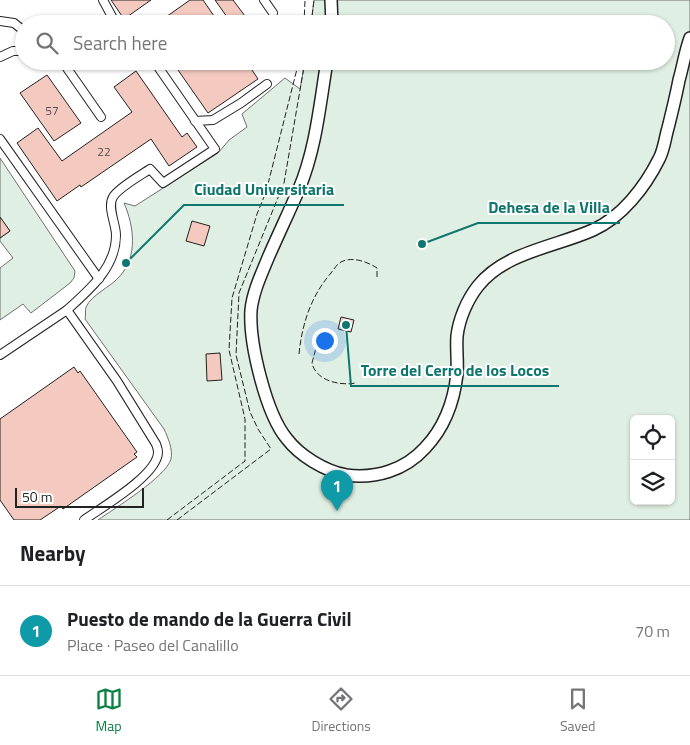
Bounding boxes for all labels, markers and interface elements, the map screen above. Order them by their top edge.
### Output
search box [15,15,675,70]
text: Search here [73,28,167,57]
icon: search [33,29,61,57]
house number: 57 [45,101,59,120]
house number: 22 [97,142,111,161]
callout: Ciudad Universitaria [184,174,344,205]
text: Ciudad Universitaria [194,177,334,201]
callout: Dehesa de la Villa [478,192,620,223]
text: Dehesa de la Villa [488,195,610,219]
your location [312,328,338,354]
callout: Torre del Cerro de los Locos [351,355,559,386]
text: Torre del Cerro de los Locos [361,358,549,382]
map controls [630,415,675,505]
button: locate [630,415,675,460]
button: layers [630,460,675,505]
pin: 1 [321,470,353,511]
scale bar [15,485,144,508]
text: 50 m [22,486,52,507]
text: Nearby [20,537,85,569]
text: Puesto de mando de la Guerra Civil [67,604,352,633]
text: 1 [32,619,40,643]
text: 70 m [635,619,670,643]
text: Place · Paseo del Canalillo [67,633,239,657]
tab: Map [95,685,123,736]
tab: Directions [312,685,371,736]
tab: Saved [560,685,596,736]

